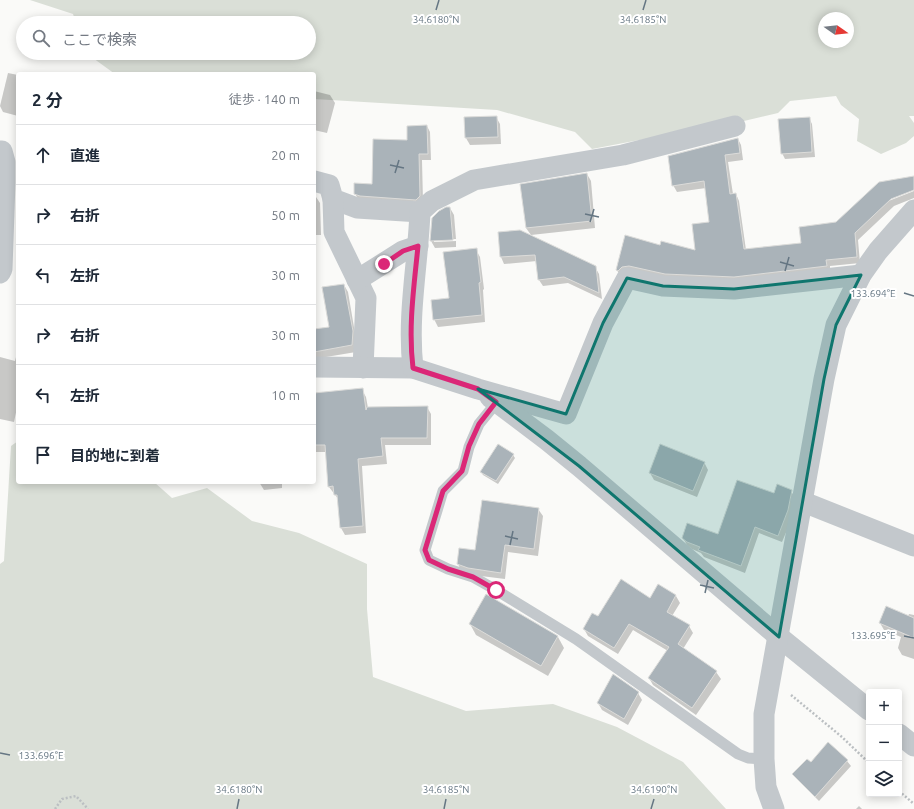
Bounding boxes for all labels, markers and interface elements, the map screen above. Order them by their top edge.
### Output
north arrow [818,12,854,48]
text: 34.6180°N [413,14,459,25]
text: 34.6185°N [620,14,666,25]
search box [16,16,316,60]
icon: search [30,27,52,49]
text: ここで検索 [62,31,137,48]
text: 2 分 [32,90,63,109]
text: 徒歩 · 140 m [229,92,300,106]
icon: ahead [32,144,54,166]
text: 直進 [70,147,100,164]
text: 20 m [271,148,300,162]
icon: right [32,204,54,226]
text: 右折 [70,207,100,224]
text: 50 m [271,208,300,222]
route end [375,255,393,273]
icon: left [32,264,54,286]
text: 左折 [70,267,100,284]
text: 30 m [271,268,300,282]
text: 133.694°E [850,288,896,299]
icon: right [32,324,54,346]
text: 右折 [70,327,100,344]
text: 30 m [271,328,300,342]
icon: left [32,384,54,406]
text: 左折 [70,387,100,404]
text: 10 m [271,388,300,402]
icon: arrive [32,444,54,466]
text: 目的地に到着 [70,447,160,464]
route start [487,581,505,599]
text: 133.695°E [850,630,896,641]
map controls [866,689,902,797]
button: + [866,689,902,725]
button: − [866,725,902,761]
text: 133.696°E [18,750,64,761]
button: layers [866,761,902,797]
text: 34.6180°N [216,784,262,795]
text: 34.6185°N [423,784,469,795]
text: 34.6190°N [631,784,677,795]

